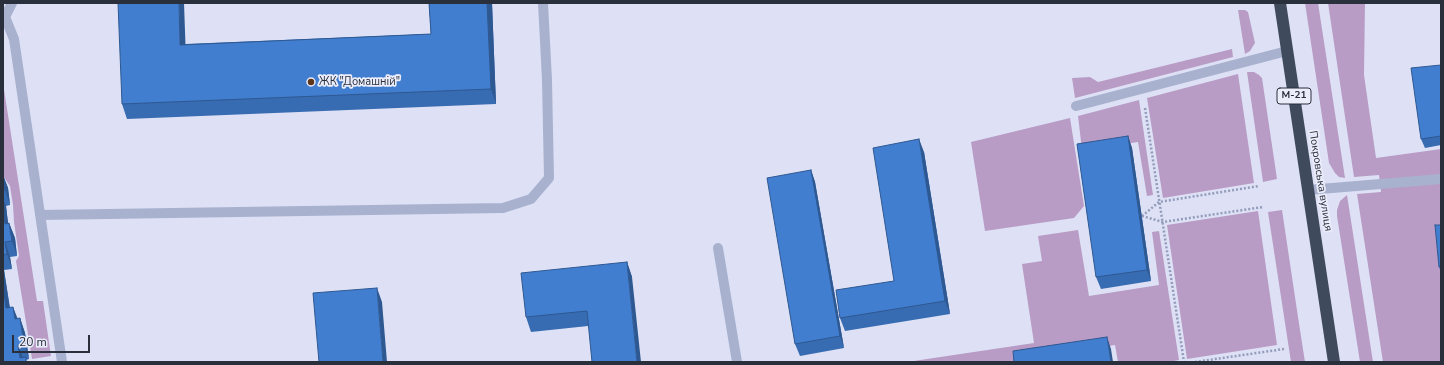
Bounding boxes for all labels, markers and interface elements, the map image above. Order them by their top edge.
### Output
place label: ЖК "Домашній" [319,75,400,89]
marker: ЖК "Домашній" [306,77,316,87]
road number: М-21 [1277,88,1311,104]
street label: Покровська вулиця [1306,130,1334,232]
scale bar [14,327,92,353]
text: 20 m [19,334,47,350]

